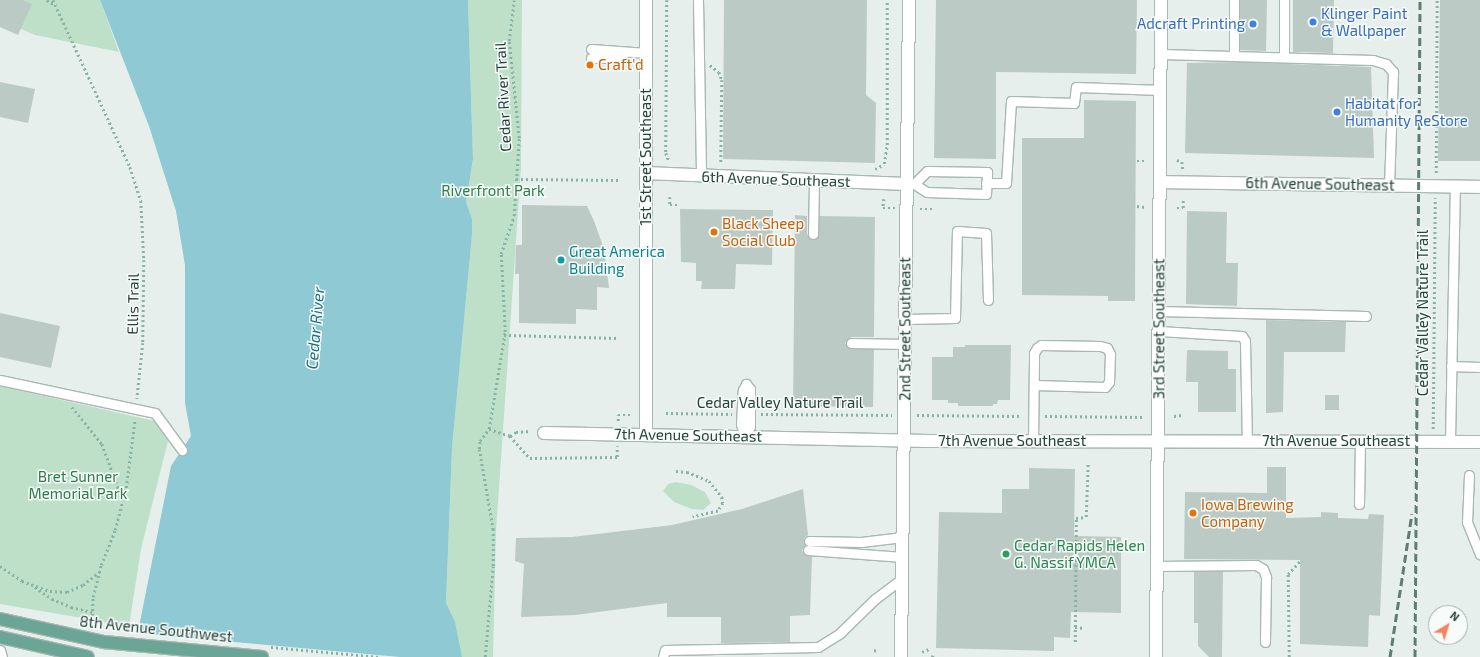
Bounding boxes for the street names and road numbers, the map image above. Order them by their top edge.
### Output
street label: Cedar River Trail [491,41,515,153]
street label: 1st Street Southeast [637,88,655,226]
street label: 6th Avenue Southeast [701,167,851,191]
street label: 6th Avenue Southeast [1245,174,1395,194]
street label: Cedar Valley Nature Trail [1414,229,1432,397]
street label: 2nd Street Southeast [896,257,914,401]
street label: 3rd Street Southeast [1150,259,1168,399]
street label: Ellis Trail [123,273,143,335]
street label: Cedar Valley Nature Trail [696,394,864,412]
street label: 7th Avenue Southeast [614,425,762,445]
street label: 7th Avenue Southeast [938,432,1086,450]
street label: 7th Avenue Southeast [1262,432,1410,450]
street label: 8th Avenue Southwest [78,612,234,646]

